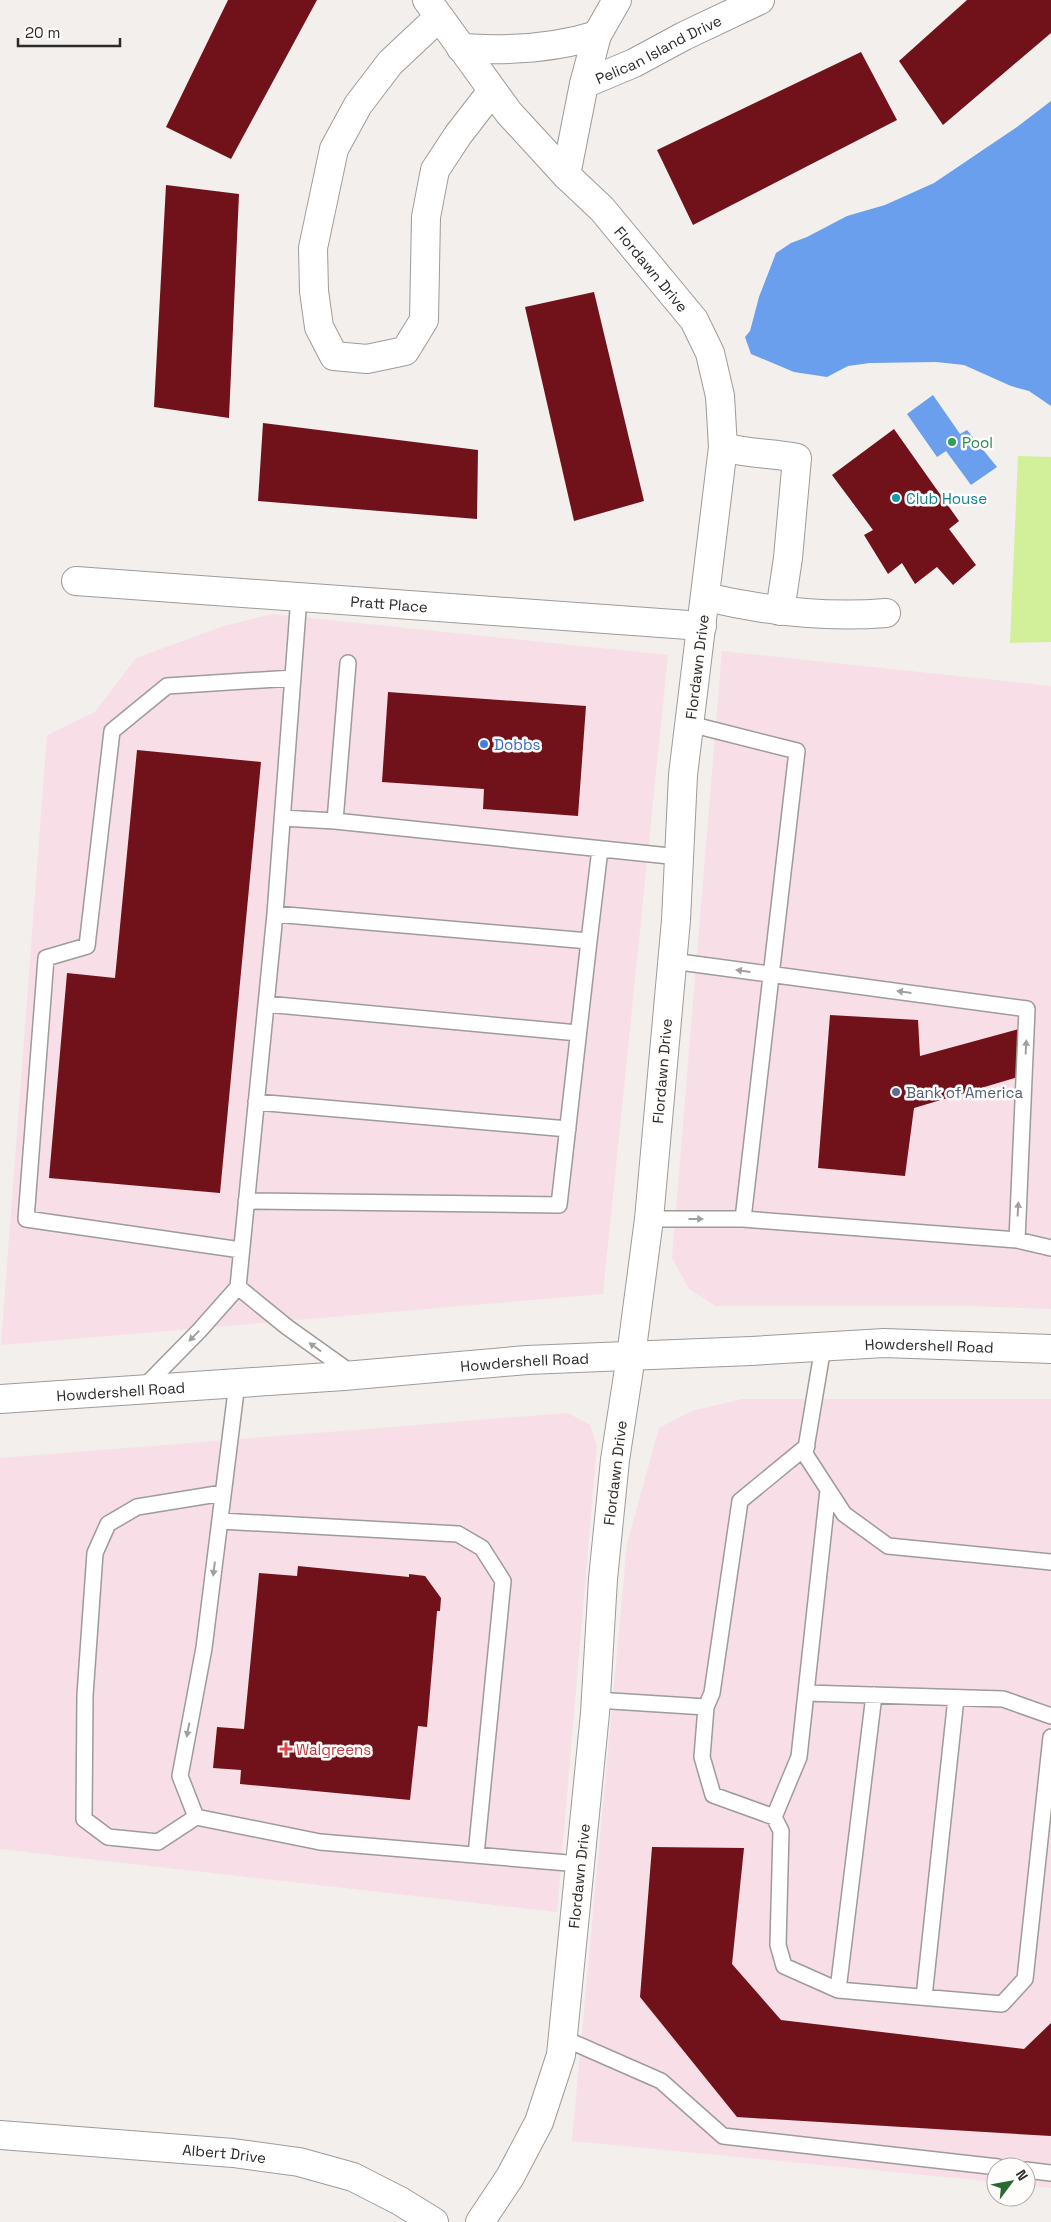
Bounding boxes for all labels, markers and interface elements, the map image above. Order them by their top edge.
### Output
street label: Pelican Island Drive [592,10,724,88]
scale bar [18,15,120,47]
text: 20 m [25,23,60,42]
street label: Flordawn Drive [611,222,693,316]
place label: Pool [962,433,993,452]
marker: Pool [946,436,958,448]
place label: Club House [906,489,987,508]
marker: Club House [890,492,902,504]
street label: Pratt Place [350,591,429,616]
street label: Flordawn Drive [681,613,713,721]
place label: Dobbs [494,735,541,754]
marker: Dobbs [478,738,490,750]
one-way arrow [735,967,751,975]
one-way arrow [896,988,912,996]
street label: Flordawn Drive [648,1017,676,1124]
one-way arrow [1022,1038,1030,1054]
place label: Bank of America [906,1083,1023,1102]
marker: Bank of America [890,1086,902,1098]
one-way arrow [1014,1201,1022,1217]
one-way arrow [688,1215,704,1223]
one-way arrow [188,1329,200,1341]
street label: Howdershell Road [864,1333,994,1356]
one-way arrow [308,1342,321,1352]
street label: Howdershell Road [459,1348,589,1375]
street label: Howdershell Road [56,1377,186,1405]
street label: Flordawn Drive [599,1419,631,1527]
one-way arrow [210,1562,218,1578]
one-way arrow [183,1722,191,1738]
place label: Walgreens [296,1740,371,1759]
marker: Walgreens [280,1743,292,1755]
street label: Flordawn Drive [564,1822,594,1929]
street label: Albert Drive [182,2140,267,2167]
north arrow [986,2157,1036,2207]
text: N [1012,2166,1032,2184]

